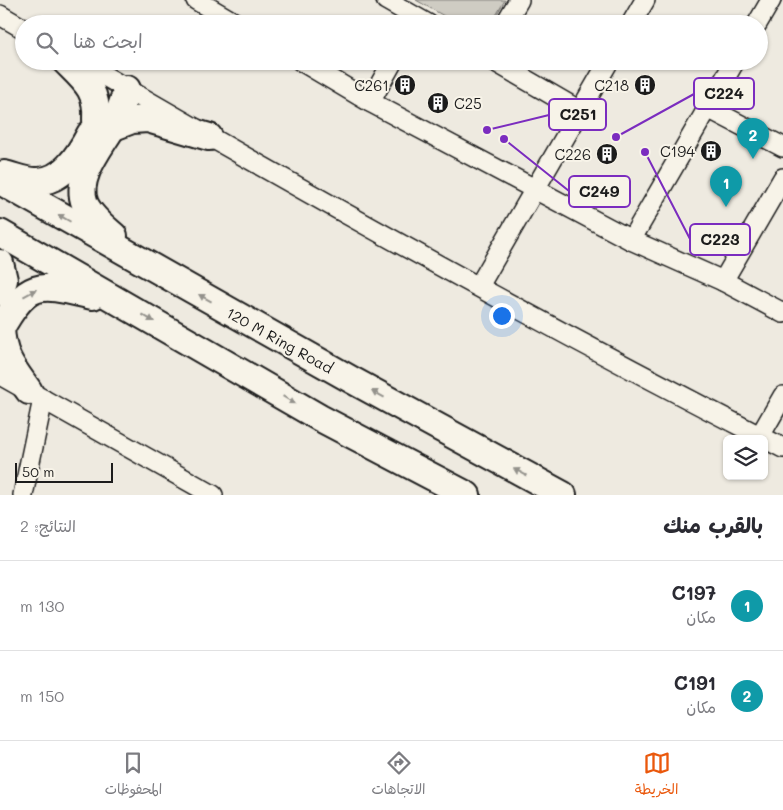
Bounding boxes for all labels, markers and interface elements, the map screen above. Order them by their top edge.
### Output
search box [15,15,768,70]
text: ابحث هنا [73,28,143,53]
icon: search [33,29,61,57]
building icon: C261 [393,73,417,97]
building icon: C218 [633,73,657,97]
place label: C261 [354,75,389,95]
place label: C218 [594,75,629,95]
callout: C224 [694,78,754,109]
text: C224 [704,82,744,103]
building icon: C25 [426,91,450,115]
place label: C25 [454,93,482,113]
callout: C251 [549,99,606,130]
text: C251 [559,103,597,124]
pin: 2 [737,118,769,159]
building icon: C194 [699,139,723,163]
place label: C194 [660,141,695,161]
building icon: C226 [595,142,619,166]
place label: C226 [555,144,591,164]
pin: 1 [710,166,742,207]
callout: C249 [569,176,630,207]
text: C249 [579,180,620,201]
one-way arrow [57,213,71,222]
callout: C223 [690,224,750,255]
text: C223 [700,228,740,249]
one-way arrow [22,289,37,297]
one-way arrow [198,294,213,302]
street label: 120 M Ring Road [223,302,337,378]
your location [489,303,515,329]
one-way arrow [142,314,155,323]
one-way arrow [371,390,384,399]
one-way arrow [282,395,296,404]
map controls [723,435,768,480]
button: layers [723,435,768,480]
scale bar [15,460,112,483]
text: 50 m [22,462,54,481]
one-way arrow [513,468,528,476]
text: بالقرب منك [663,511,763,538]
text: النتائج: 2 [20,515,76,536]
text: C197 [671,580,716,605]
text: 130 m [20,595,64,616]
text: 1 [743,595,751,616]
text: مكان [686,606,716,627]
text: C191 [674,670,716,695]
text: 150 m [20,685,64,706]
text: 2 [743,685,751,706]
text: مكان [686,696,716,717]
tab: المحفوظات [105,749,162,802]
tab: الاتجاهات [371,749,426,802]
tab: الخريطة [635,749,678,802]

